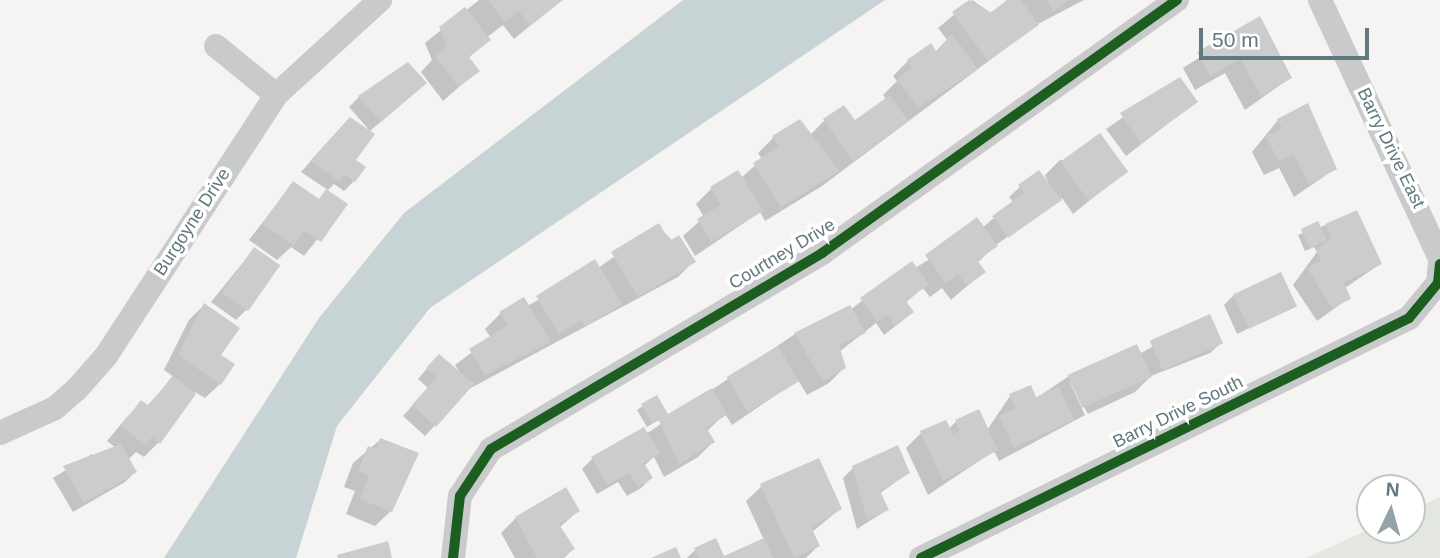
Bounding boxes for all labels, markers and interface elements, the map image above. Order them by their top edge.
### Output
scale bar [1202,14,1372,58]
text: 50 m [1212,28,1259,51]
street label: Barry Drive East [1353,84,1429,212]
street label: Burgoyne Drive [149,164,235,280]
street label: Courtney Drive [725,214,839,294]
street label: Barry Drive South [1109,371,1247,453]
north arrow [1356,474,1426,544]
text: N [1385,479,1400,501]

